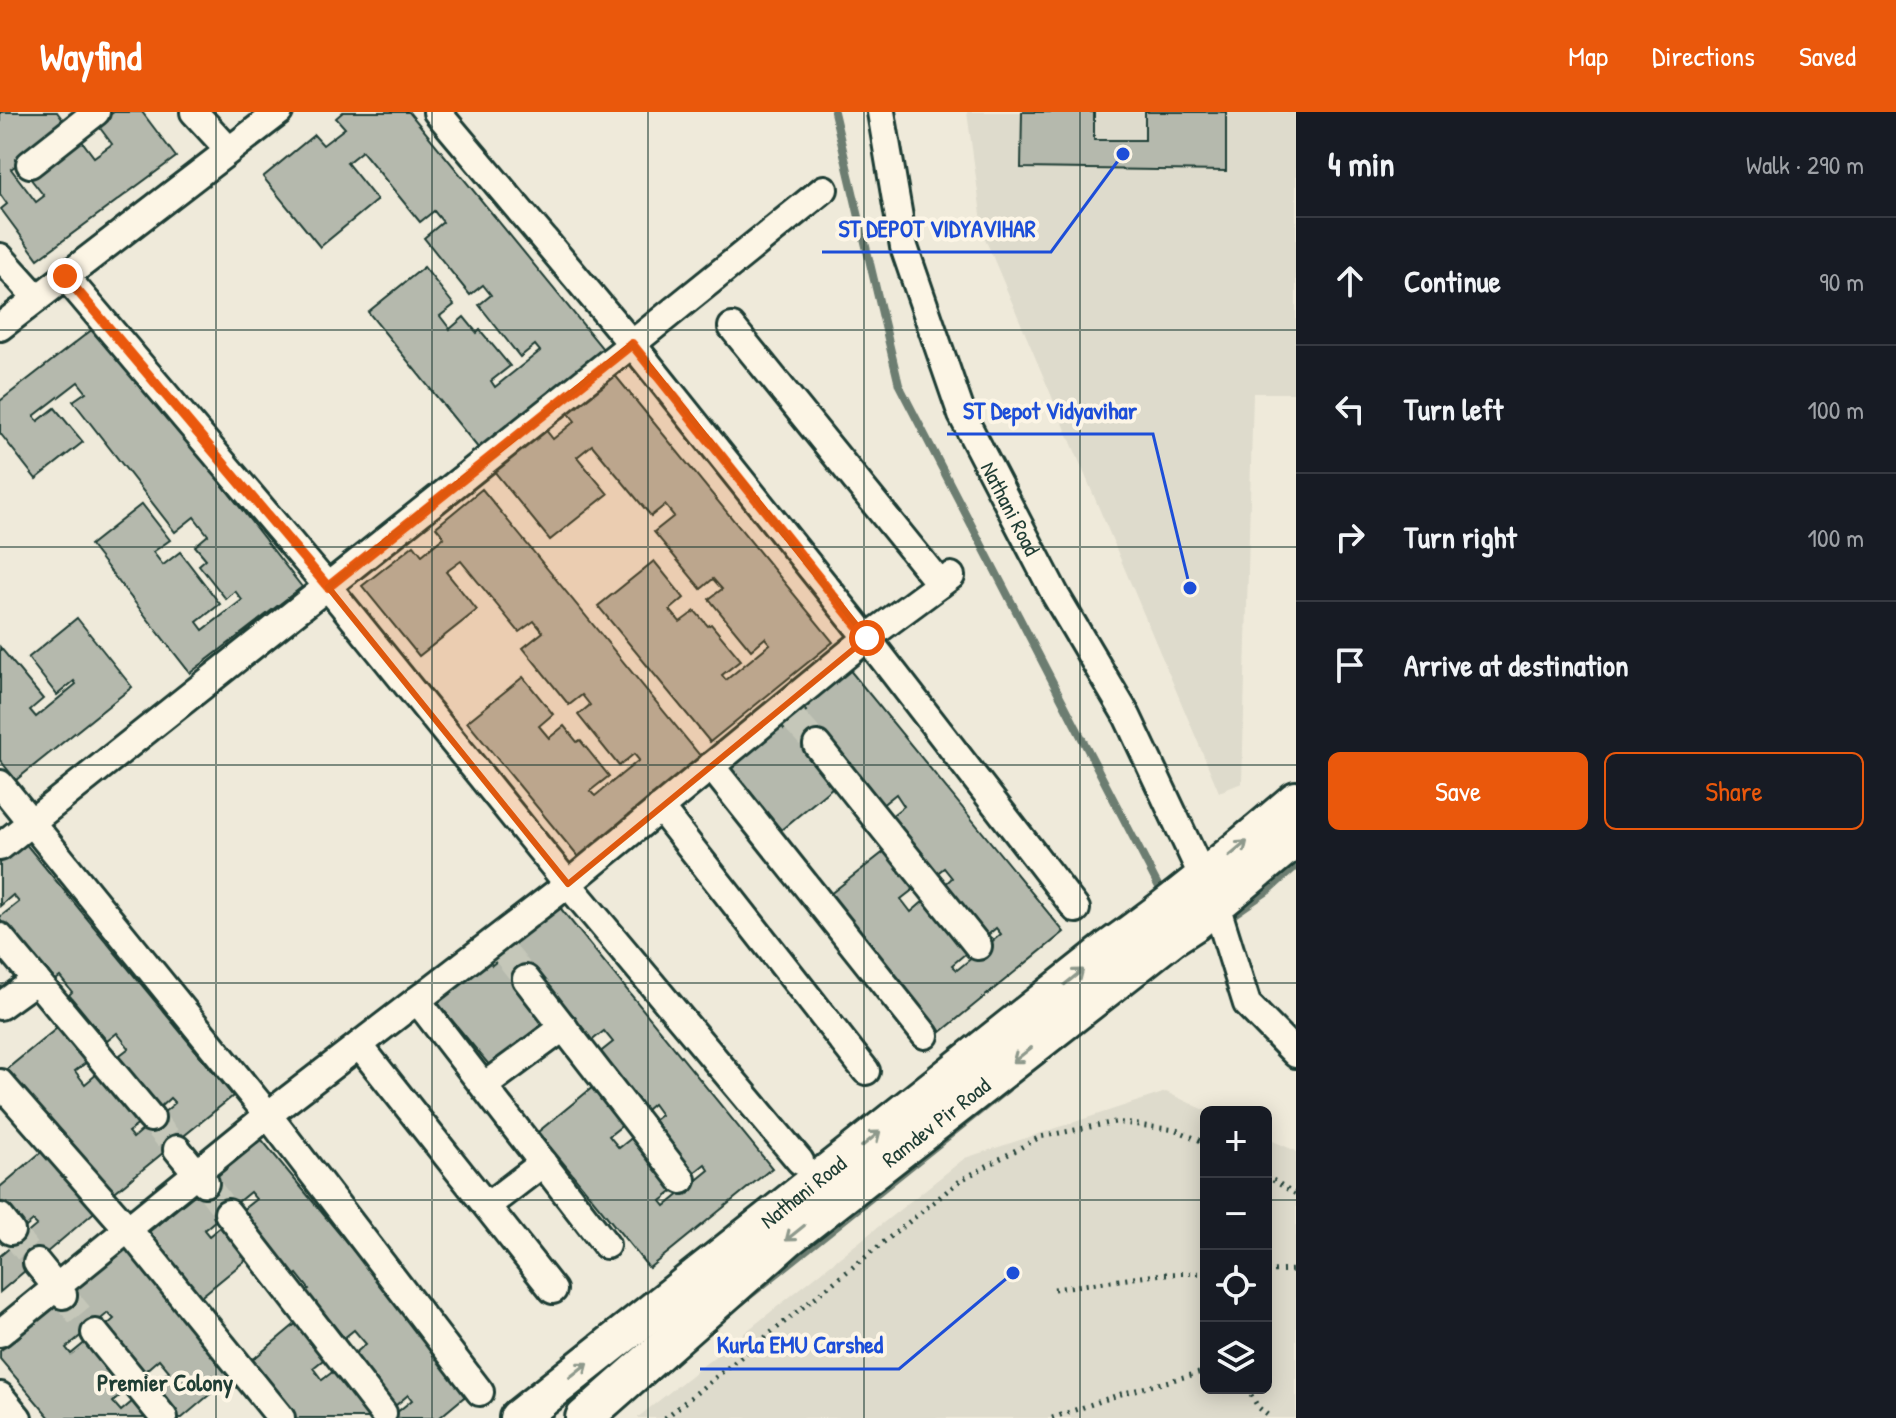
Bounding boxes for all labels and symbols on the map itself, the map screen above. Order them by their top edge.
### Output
callout: ST DEPOT VIDYAVIHAR [822,204,1051,252]
text: ST DEPOT VIDYAVIHAR [838,212,1036,244]
route end [47,258,83,294]
callout: ST Depot Vidyavihar [947,386,1153,434]
text: ST Depot Vidyavihar [963,394,1138,427]
street label: Nathani Road [974,456,1048,561]
route start [849,620,885,656]
one-way arrow [1228,840,1248,858]
one-way arrow [1063,968,1084,986]
one-way arrow [1012,1047,1033,1064]
street label: Ramdev Pir Road [876,1070,997,1174]
one-way arrow [860,1130,881,1148]
street label: Nathani Road [754,1148,853,1235]
one-way arrow [785,1224,806,1241]
callout: Kurla EMU Carshed [700,1321,899,1369]
text: Kurla EMU Carshed [717,1328,884,1360]
one-way arrow [568,1361,589,1378]
district label: Premier Colony [97,1366,233,1399]

